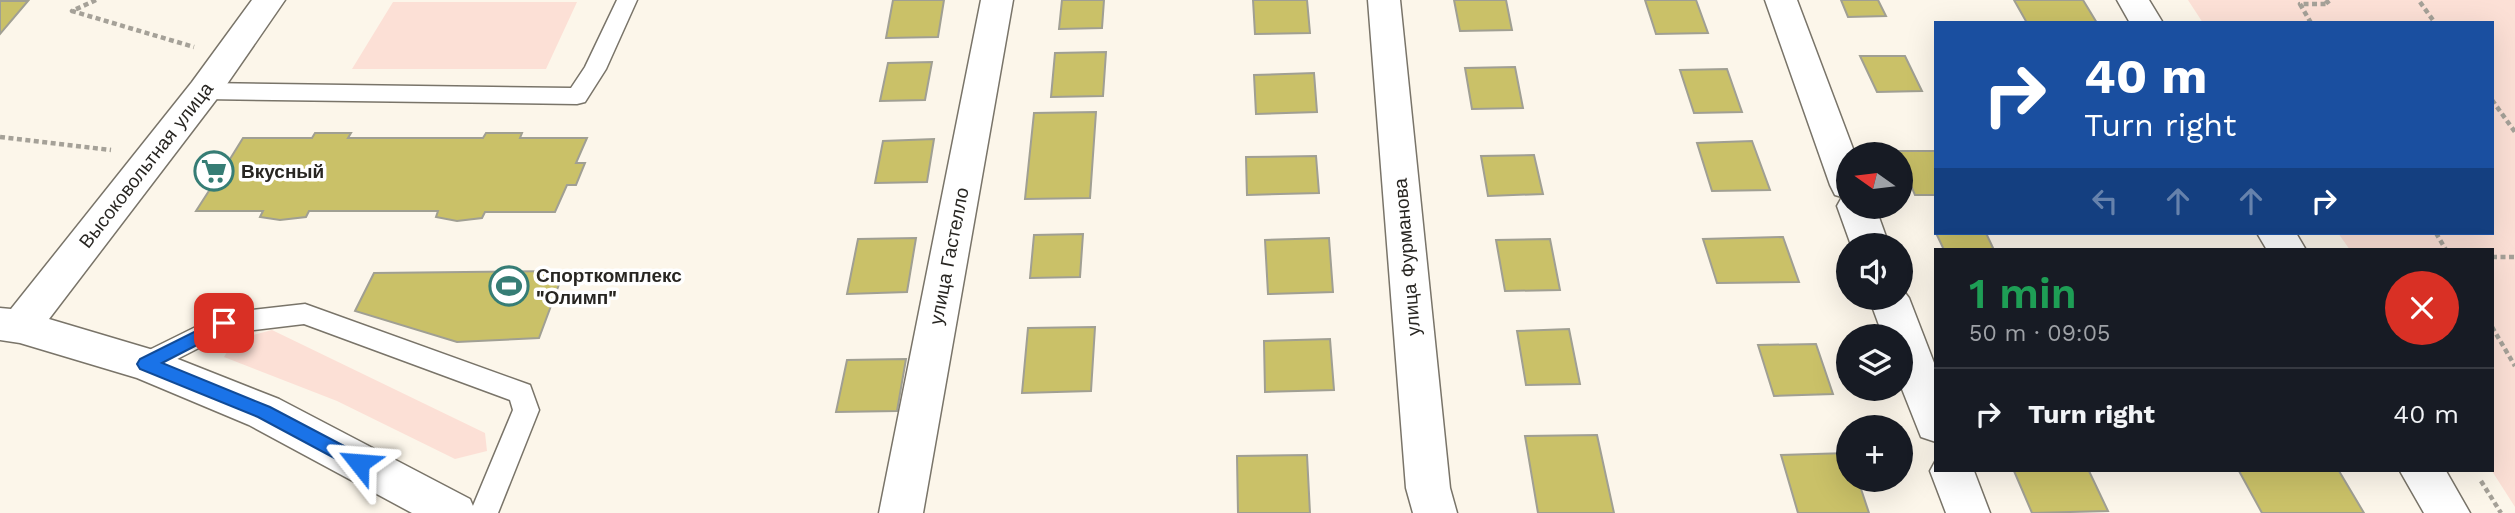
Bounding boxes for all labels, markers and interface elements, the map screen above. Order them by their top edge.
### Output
text: 40 m [2084,47,2207,105]
icon: right [1969,49,2060,140]
street label: Высоковольтная улица [74,77,218,252]
text: Turn right [2084,106,2236,144]
north arrow [1836,142,1913,219]
map controls [1836,142,1913,492]
supermarket icon: Вкусный [193,150,235,192]
place label: Вкусный [241,160,324,183]
street label: улица Фурманова [1389,177,1425,337]
icon: left [2086,182,2124,220]
icon: ahead [2159,182,2197,220]
icon: ahead [2232,182,2270,220]
icon: right [2305,182,2343,220]
street label: улица Гастелло [924,185,974,327]
button: sound [1836,233,1913,310]
place label: Спорткомплекс "Олимп" [536,264,682,309]
sports icon: Спорткомплекс "Олимп" [488,265,530,307]
text: 1 min [1969,269,2077,318]
button: close [2385,271,2459,345]
pin [194,293,254,353]
icon: arrive [205,304,243,342]
text: 50 m · 09:05 [1969,320,2110,347]
button: layers [1836,324,1913,401]
icon: right [1969,395,2007,433]
text: Turn right [2028,399,2155,429]
text: 40 m [2393,399,2459,429]
button: + [1836,415,1913,492]
position arrow [322,426,396,500]

